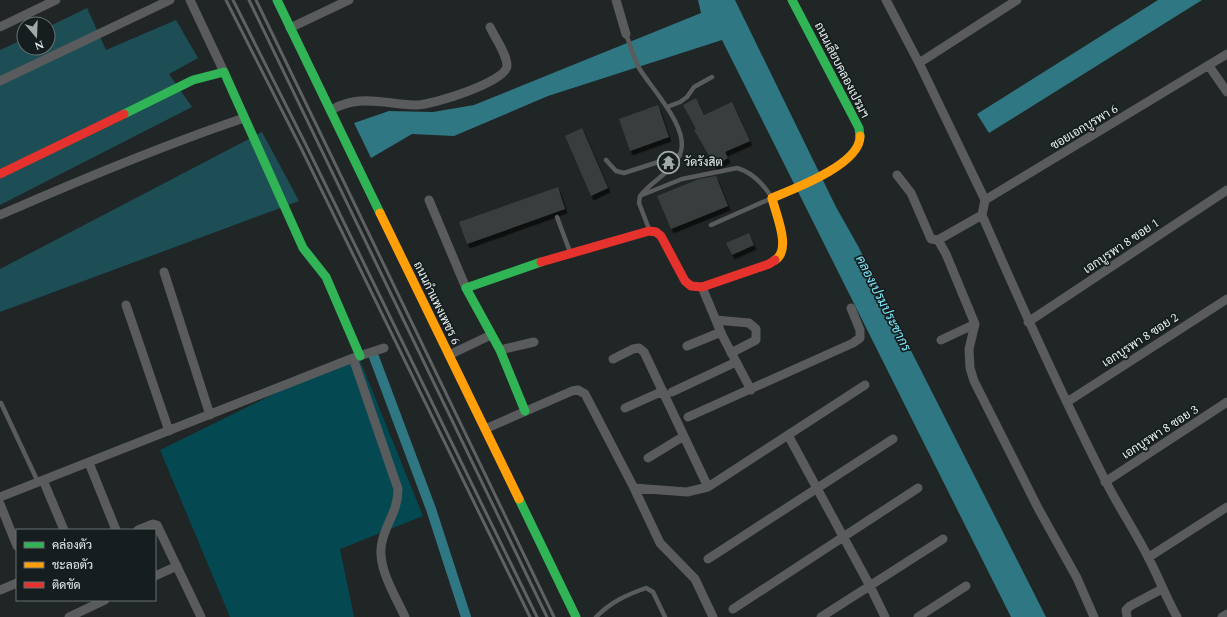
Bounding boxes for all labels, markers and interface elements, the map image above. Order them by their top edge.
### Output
north arrow [16,16,56,56]
street label: ถนนเลียบคลองเปรมฯ [809,19,874,122]
text: N [32,35,46,54]
street label: ซอยเอกบูรพา 6 [1047,100,1122,155]
temple icon: วัดรังสิต [655,149,681,175]
place label: วัดรังสิต [684,153,723,172]
street label: เอกบูรพา 8 ซอย 1 [1079,214,1163,279]
water label: คลองเปรมประชากร [850,252,916,356]
street label: ถนนกำแพงเพชร 6 [408,258,465,348]
street label: เอกบูรพา 8 ซอย 2 [1098,308,1182,372]
street label: เอกบูรพา 8 ซอย 3 [1118,400,1202,464]
legend [16,529,156,601]
text: คล่องตัว [52,536,92,555]
text: ชะลอตัว [52,556,93,575]
text: ติดขัด [52,576,81,595]

